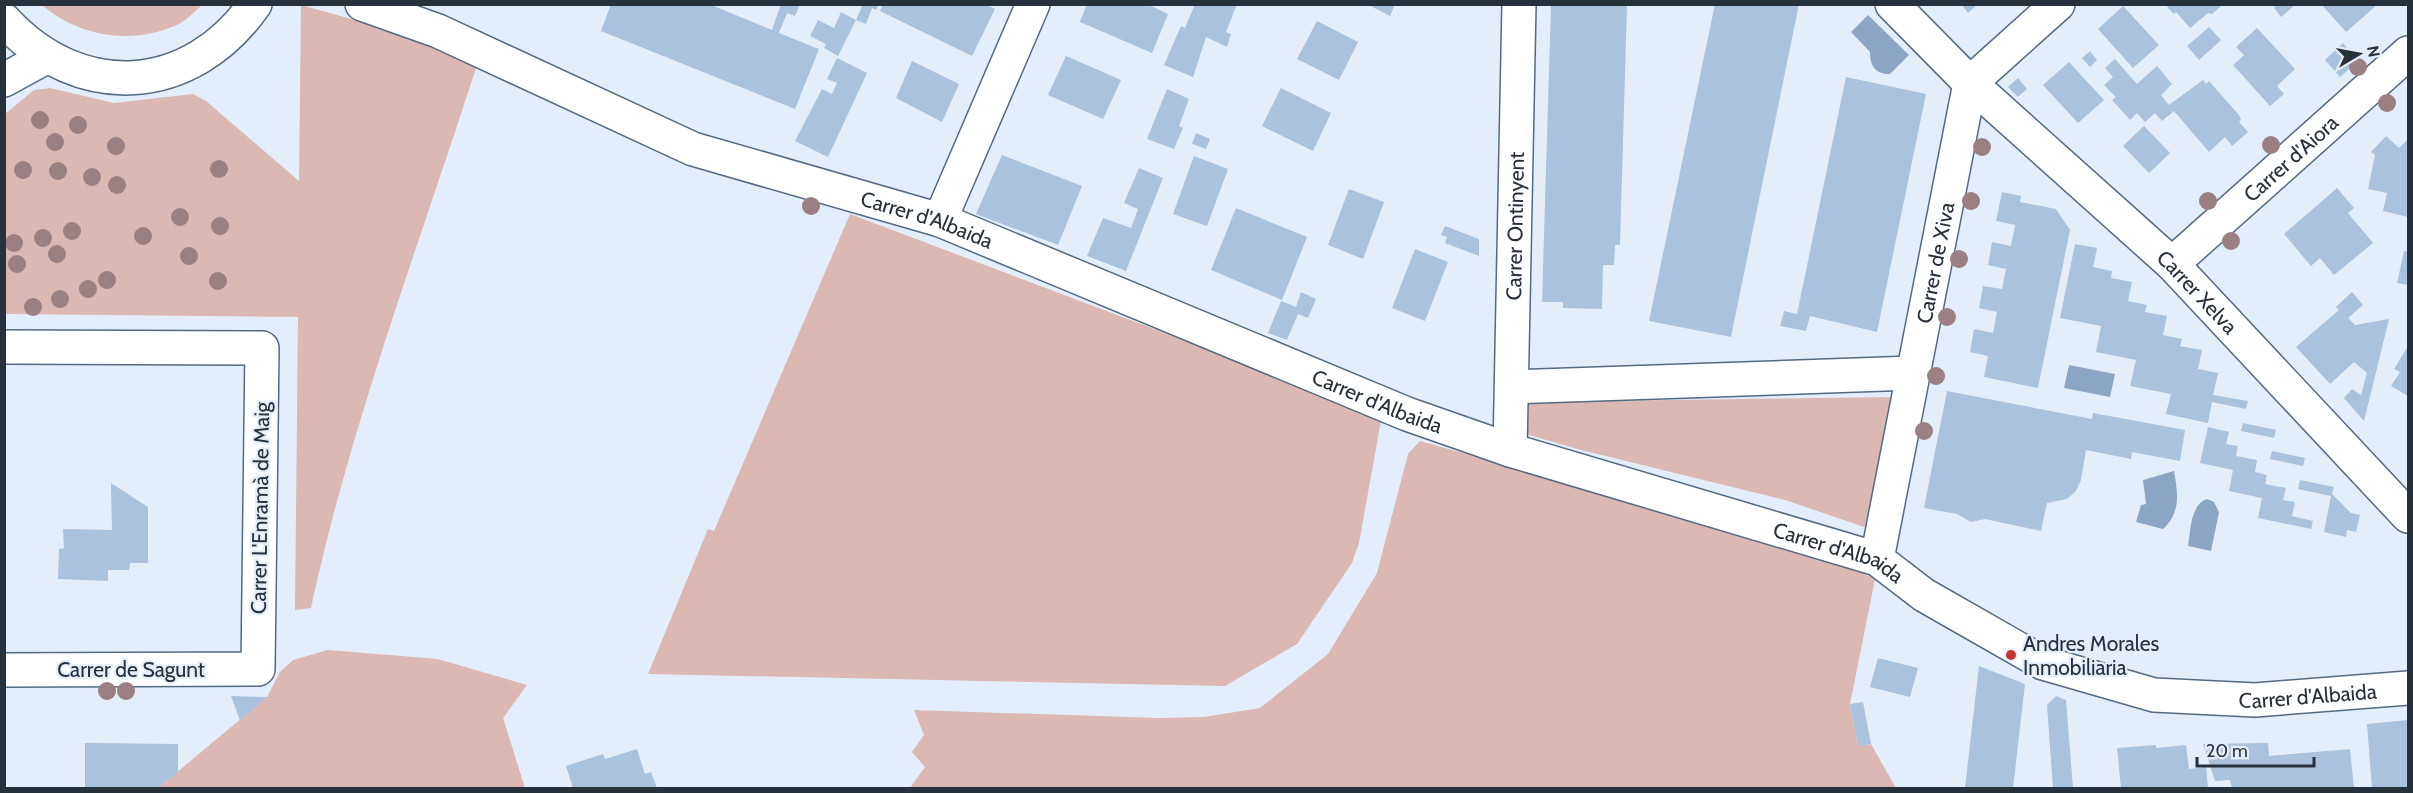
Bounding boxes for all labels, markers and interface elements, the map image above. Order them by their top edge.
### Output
north arrow [2329,24,2389,84]
text: N [2363,44,2384,59]
street label: Carrer d'Aiora [2238,109,2343,207]
street label: Carrer Ontinyent [1501,152,1529,301]
street label: Carrer d'Albaida [858,185,997,253]
street label: Carrer de Xiva [1911,200,1959,325]
street label: Carrer Xelva [2152,245,2243,339]
street label: Carrer d'Albaida [1309,364,1446,438]
street label: Carrer L'Enramà de Maig [246,401,274,614]
street label: Carrer d'Albaida [1770,516,1909,588]
place label: Andres Morales Inmobiliaria [2023,631,2159,680]
marker: Andres Morales Inmobiliaria [2004,648,2018,662]
street label: Carrer de Sagunt [57,657,205,682]
street label: Carrer d'Albaida [2238,678,2378,713]
scale bar [2197,730,2314,768]
text: 20 m [2206,740,2248,762]

